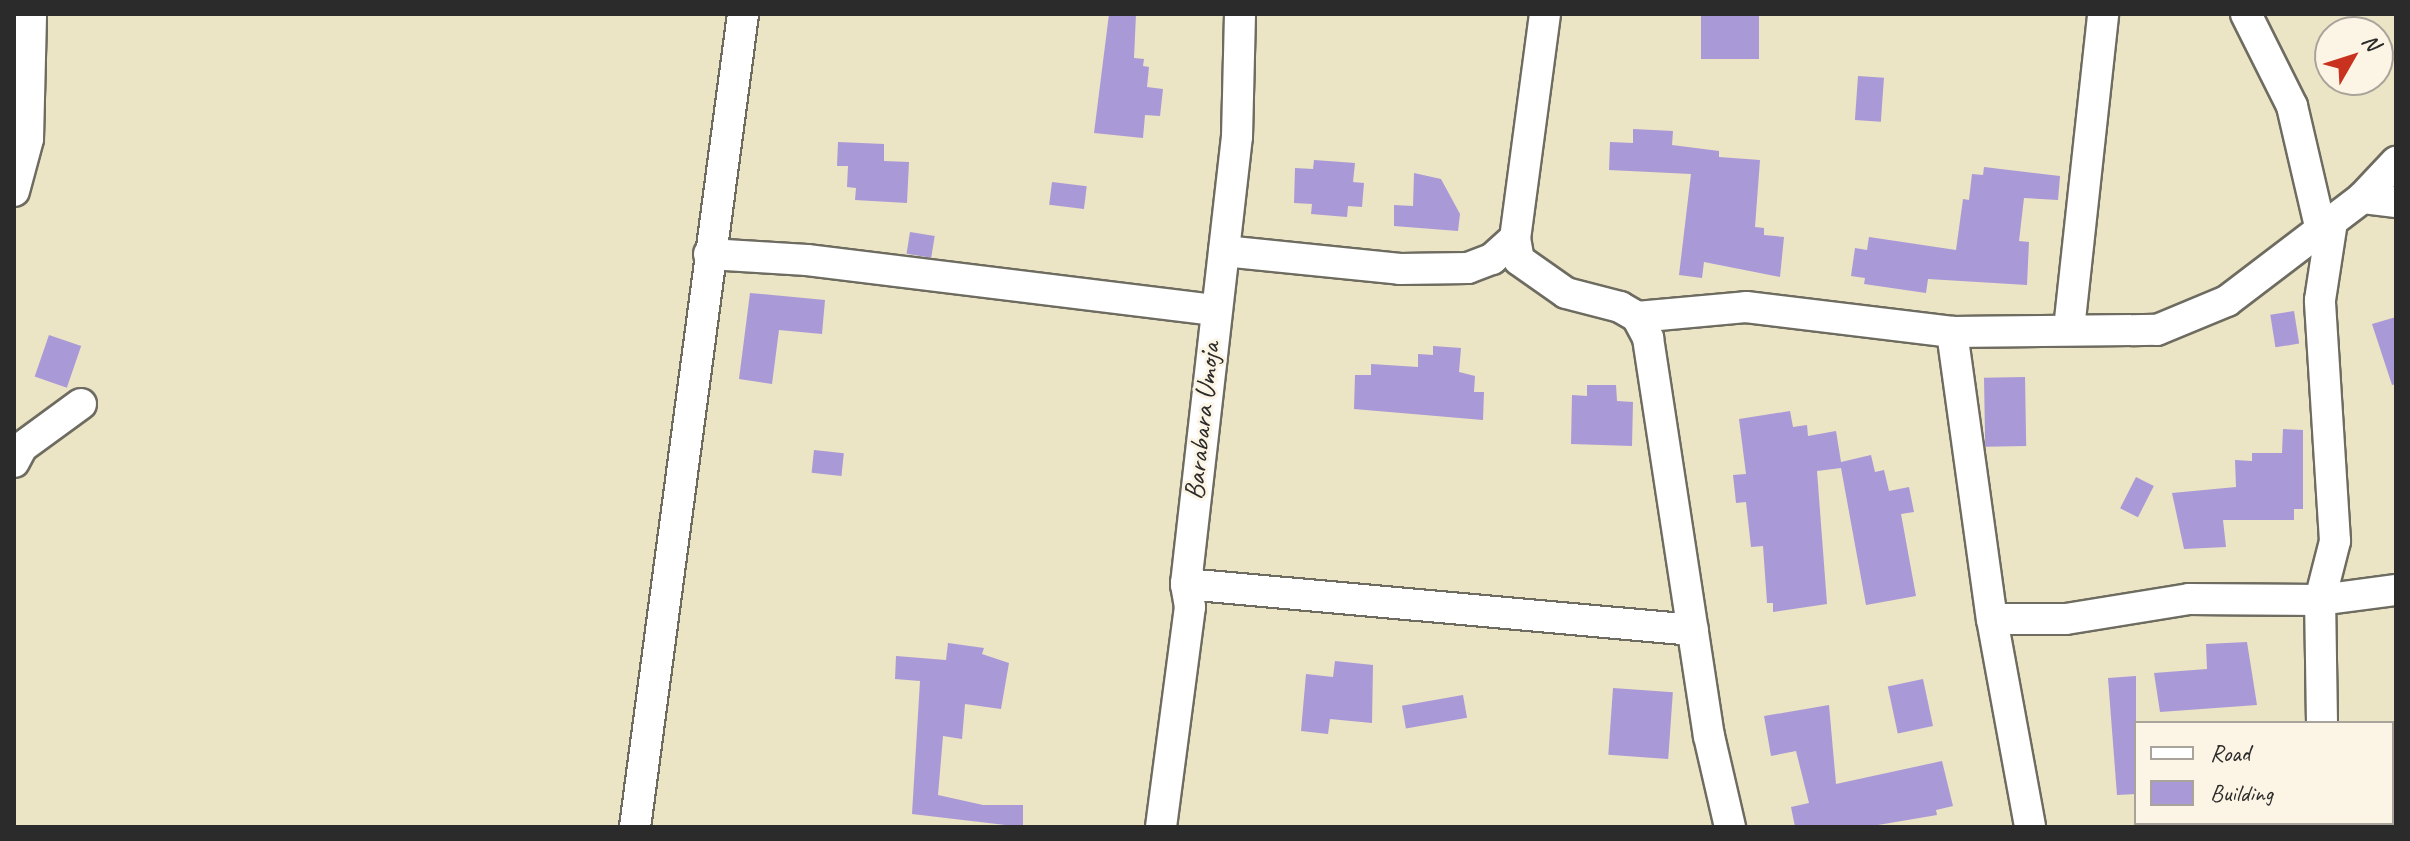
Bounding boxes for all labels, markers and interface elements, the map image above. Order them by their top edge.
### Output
north arrow [2314,16,2394,96]
text: N [2356,28,2386,56]
street label: Barabara Umoja [1177,341,1227,501]
legend [2134,721,2394,825]
text: Road [2210,738,2250,768]
text: Building [2210,778,2273,808]

